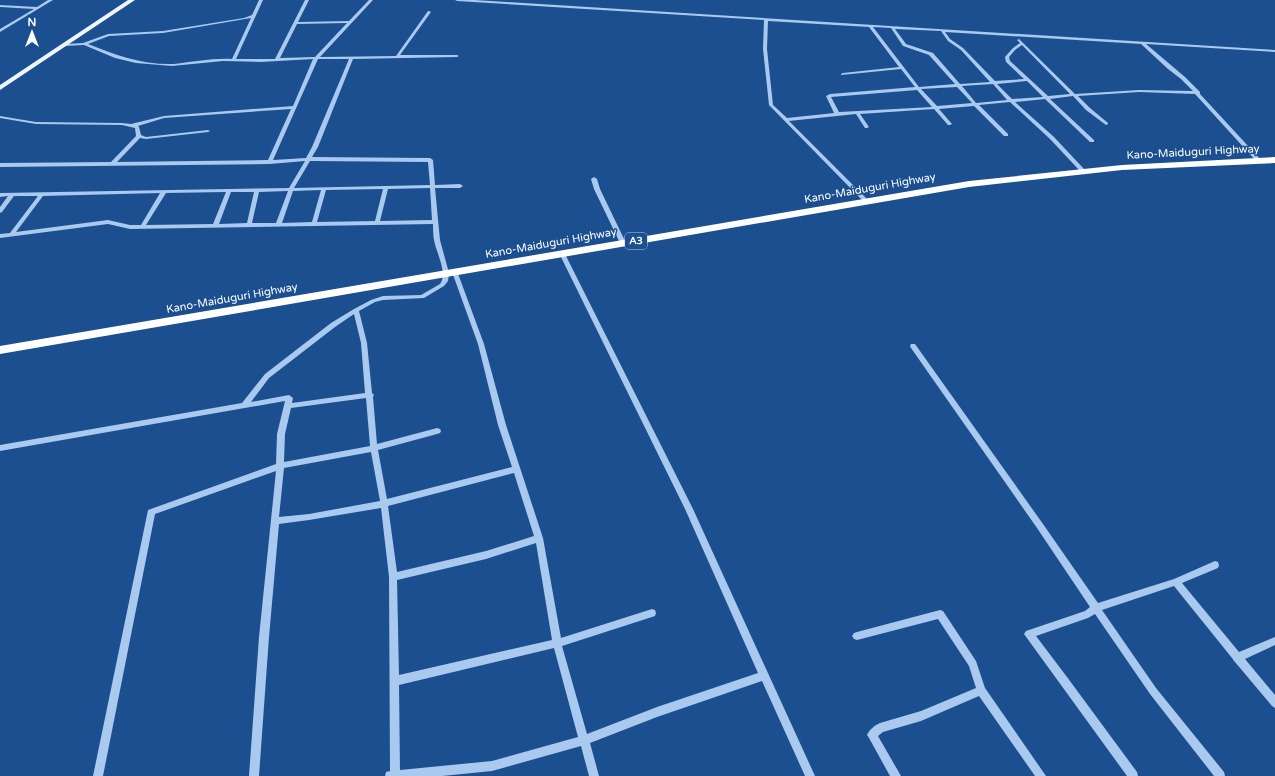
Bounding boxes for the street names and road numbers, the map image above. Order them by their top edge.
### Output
street label: Kano-Maiduguri Highway [1126,142,1260,162]
street label: Kano-Maiduguri Highway [803,170,937,206]
street label: Kano-Maiduguri Highway [484,225,618,261]
road number: A3 [625,233,647,249]
street label: Kano-Maiduguri Highway [165,280,299,316]

